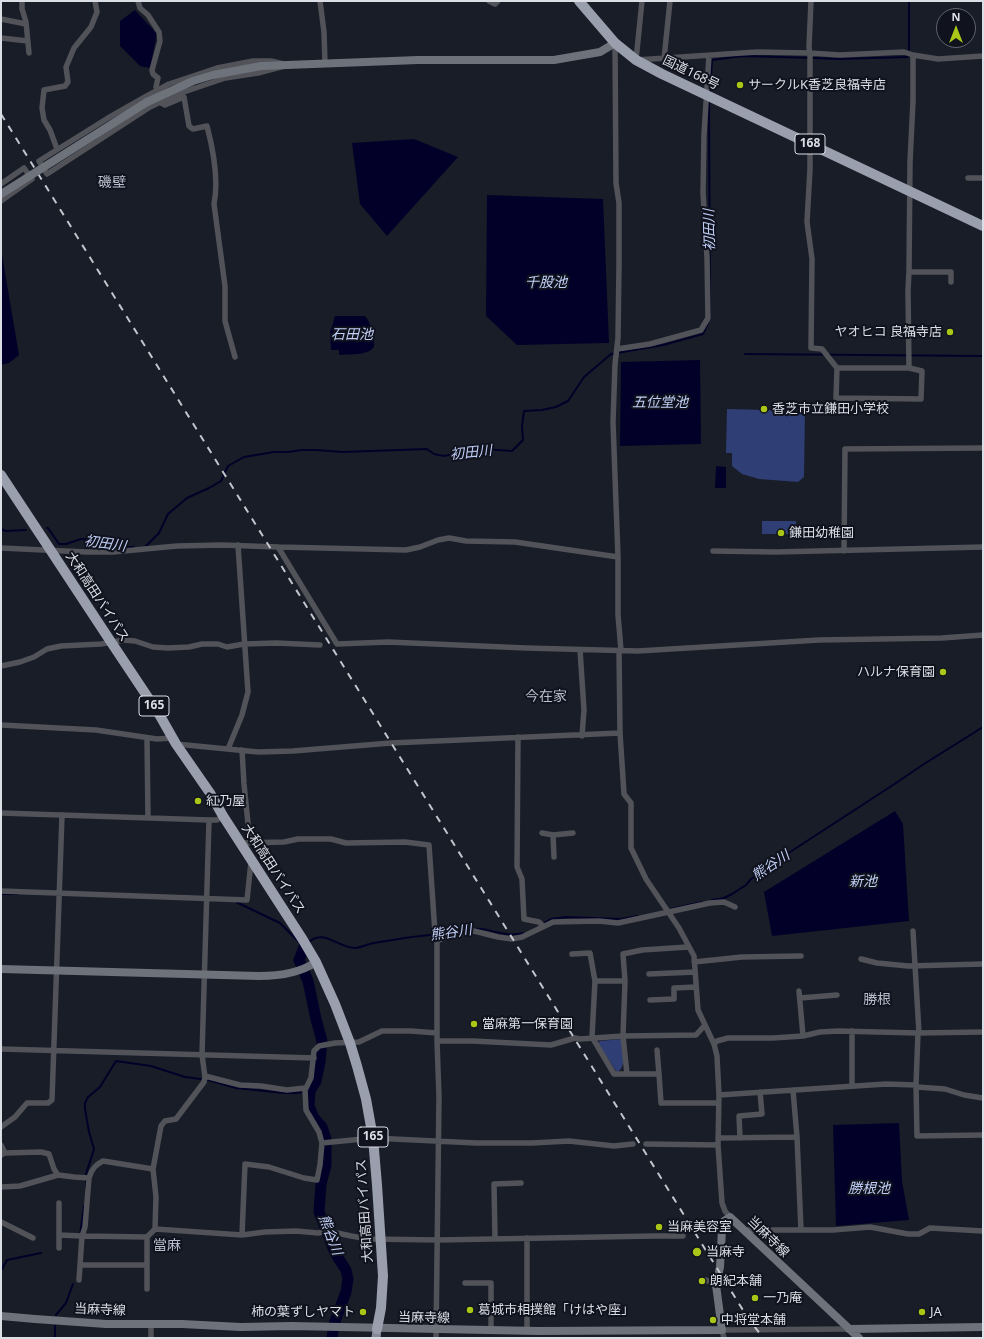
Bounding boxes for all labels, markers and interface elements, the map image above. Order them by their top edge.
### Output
north arrow [936,8,976,48]
text: N [952,9,960,24]
street label: 国道168号 [660,53,722,93]
place label: サークルK香芝良福寺店 [748,77,886,93]
marker: サークルK香芝良福寺店 [735,80,745,90]
road number: 168 [795,134,825,154]
district label: 磯壁 [98,175,126,191]
water label: 初田川 [701,209,719,251]
water label: 千股池 [525,275,567,291]
place label: ヤオヒコ 良福寺店 [835,324,942,340]
water label: 石田池 [331,327,373,343]
marker: ヤオヒコ 良福寺店 [945,327,955,337]
water label: 五位堂池 [632,395,688,411]
place label: 香芝市立鎌田小学校 [772,401,889,417]
marker: 香芝市立鎌田小学校 [759,404,769,414]
water label: 初田川 [449,442,493,464]
place label: 鎌田幼稚園 [789,525,854,541]
marker: 鎌田幼稚園 [776,528,786,538]
water label: 初田川 [83,533,127,555]
street label: 大和高田バイパス [62,549,132,645]
place label: ハルナ保育園 [857,664,935,680]
marker: ハルナ保育園 [938,667,948,677]
district label: 今在家 [525,689,567,705]
road number: 165 [139,696,169,716]
place label: 紅乃屋 [206,793,245,809]
marker: 紅乃屋 [193,796,203,806]
street label: 大和高田バイパス [238,821,308,917]
water label: 熊谷川 [749,847,793,885]
water label: 新池 [849,874,877,890]
water label: 熊谷川 [429,922,473,944]
district label: 勝根 [863,992,891,1008]
place label: 當麻第一保育園 [482,1016,573,1032]
marker: 當麻第一保育園 [469,1019,479,1029]
road number: 165 [358,1127,388,1147]
street label: 大和高田バイパス [354,1159,376,1263]
water label: 勝根池 [848,1181,890,1197]
water label: 熊谷川 [315,1212,345,1258]
street label: 当麻寺線 [744,1213,792,1261]
place label: 当麻美容室 [667,1219,732,1235]
marker: 当麻美容室 [654,1222,664,1232]
district label: 當麻 [153,1238,181,1254]
place label: 当麻寺 [706,1244,745,1260]
marker: 当麻寺 [691,1246,703,1258]
place label: 朗紀本舗 [710,1273,762,1289]
marker: 朗紀本舗 [697,1276,707,1286]
place label: 一乃庵 [763,1290,802,1306]
marker: 一乃庵 [750,1293,760,1303]
street label: 当麻寺線 [74,1301,126,1319]
place label: 葛城市相撲館「けはや座」 [478,1302,634,1318]
place label: 柿の葉ずしヤマト [251,1304,355,1320]
place label: JA [930,1304,942,1320]
marker: 葛城市相撲館「けはや座」 [465,1305,475,1315]
marker: 柿の葉ずしヤマト [358,1307,368,1317]
marker: JA [917,1307,927,1317]
street label: 当麻寺線 [398,1310,450,1326]
place label: 中将堂本舗 [721,1312,786,1328]
marker: 中将堂本舗 [708,1315,718,1325]

